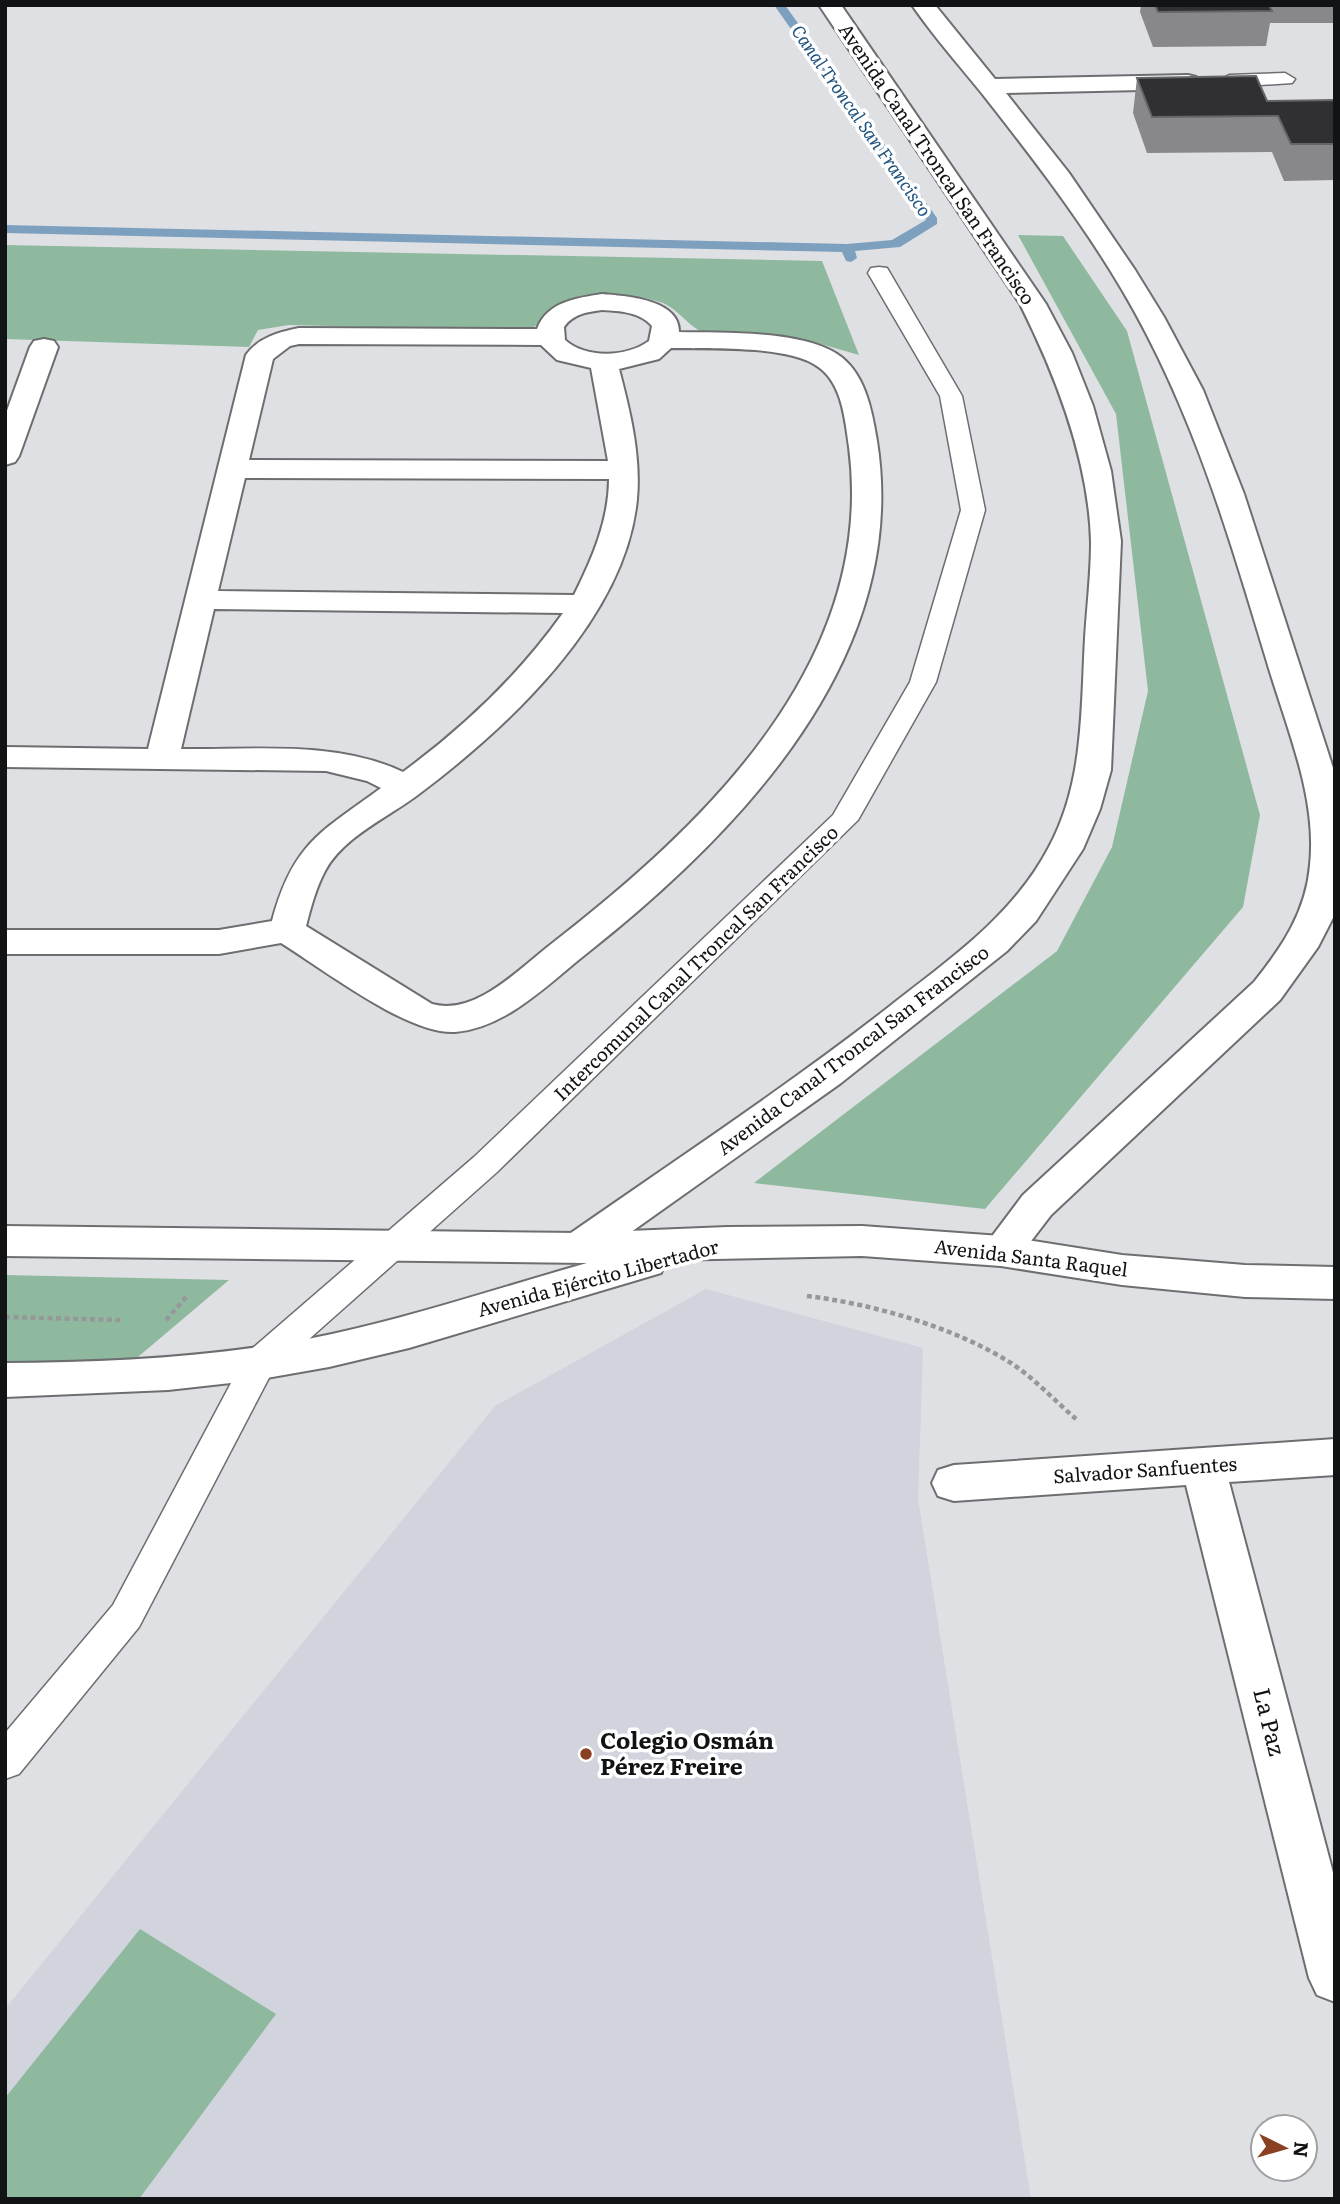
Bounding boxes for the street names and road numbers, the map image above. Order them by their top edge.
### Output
street label: Avenida Canal Troncal San Francisco [833,17,1043,310]
street label: Intercomunal Canal Troncal San Francisco [547,818,844,1107]
street label: Avenida Canal Troncal San Francisco [710,937,994,1161]
street label: Avenida Ejército Libertador [474,1231,721,1323]
street label: Avenida Santa Raquel [933,1231,1130,1283]
street label: Salvador Sanfuentes [1052,1449,1238,1489]
street label: La Paz [1246,1684,1296,1759]

